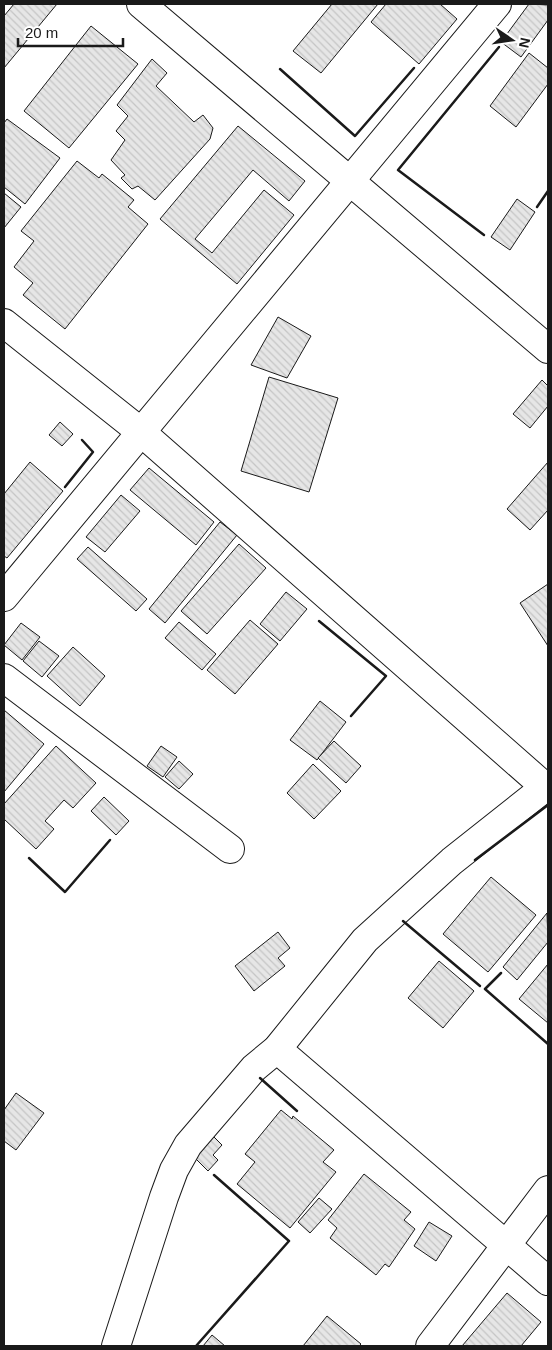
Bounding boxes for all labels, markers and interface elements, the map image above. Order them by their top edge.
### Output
scale bar [18,15,122,47]
north arrow [487,15,537,65]
text: 20 m [25,24,58,41]
text: N [516,36,534,50]

